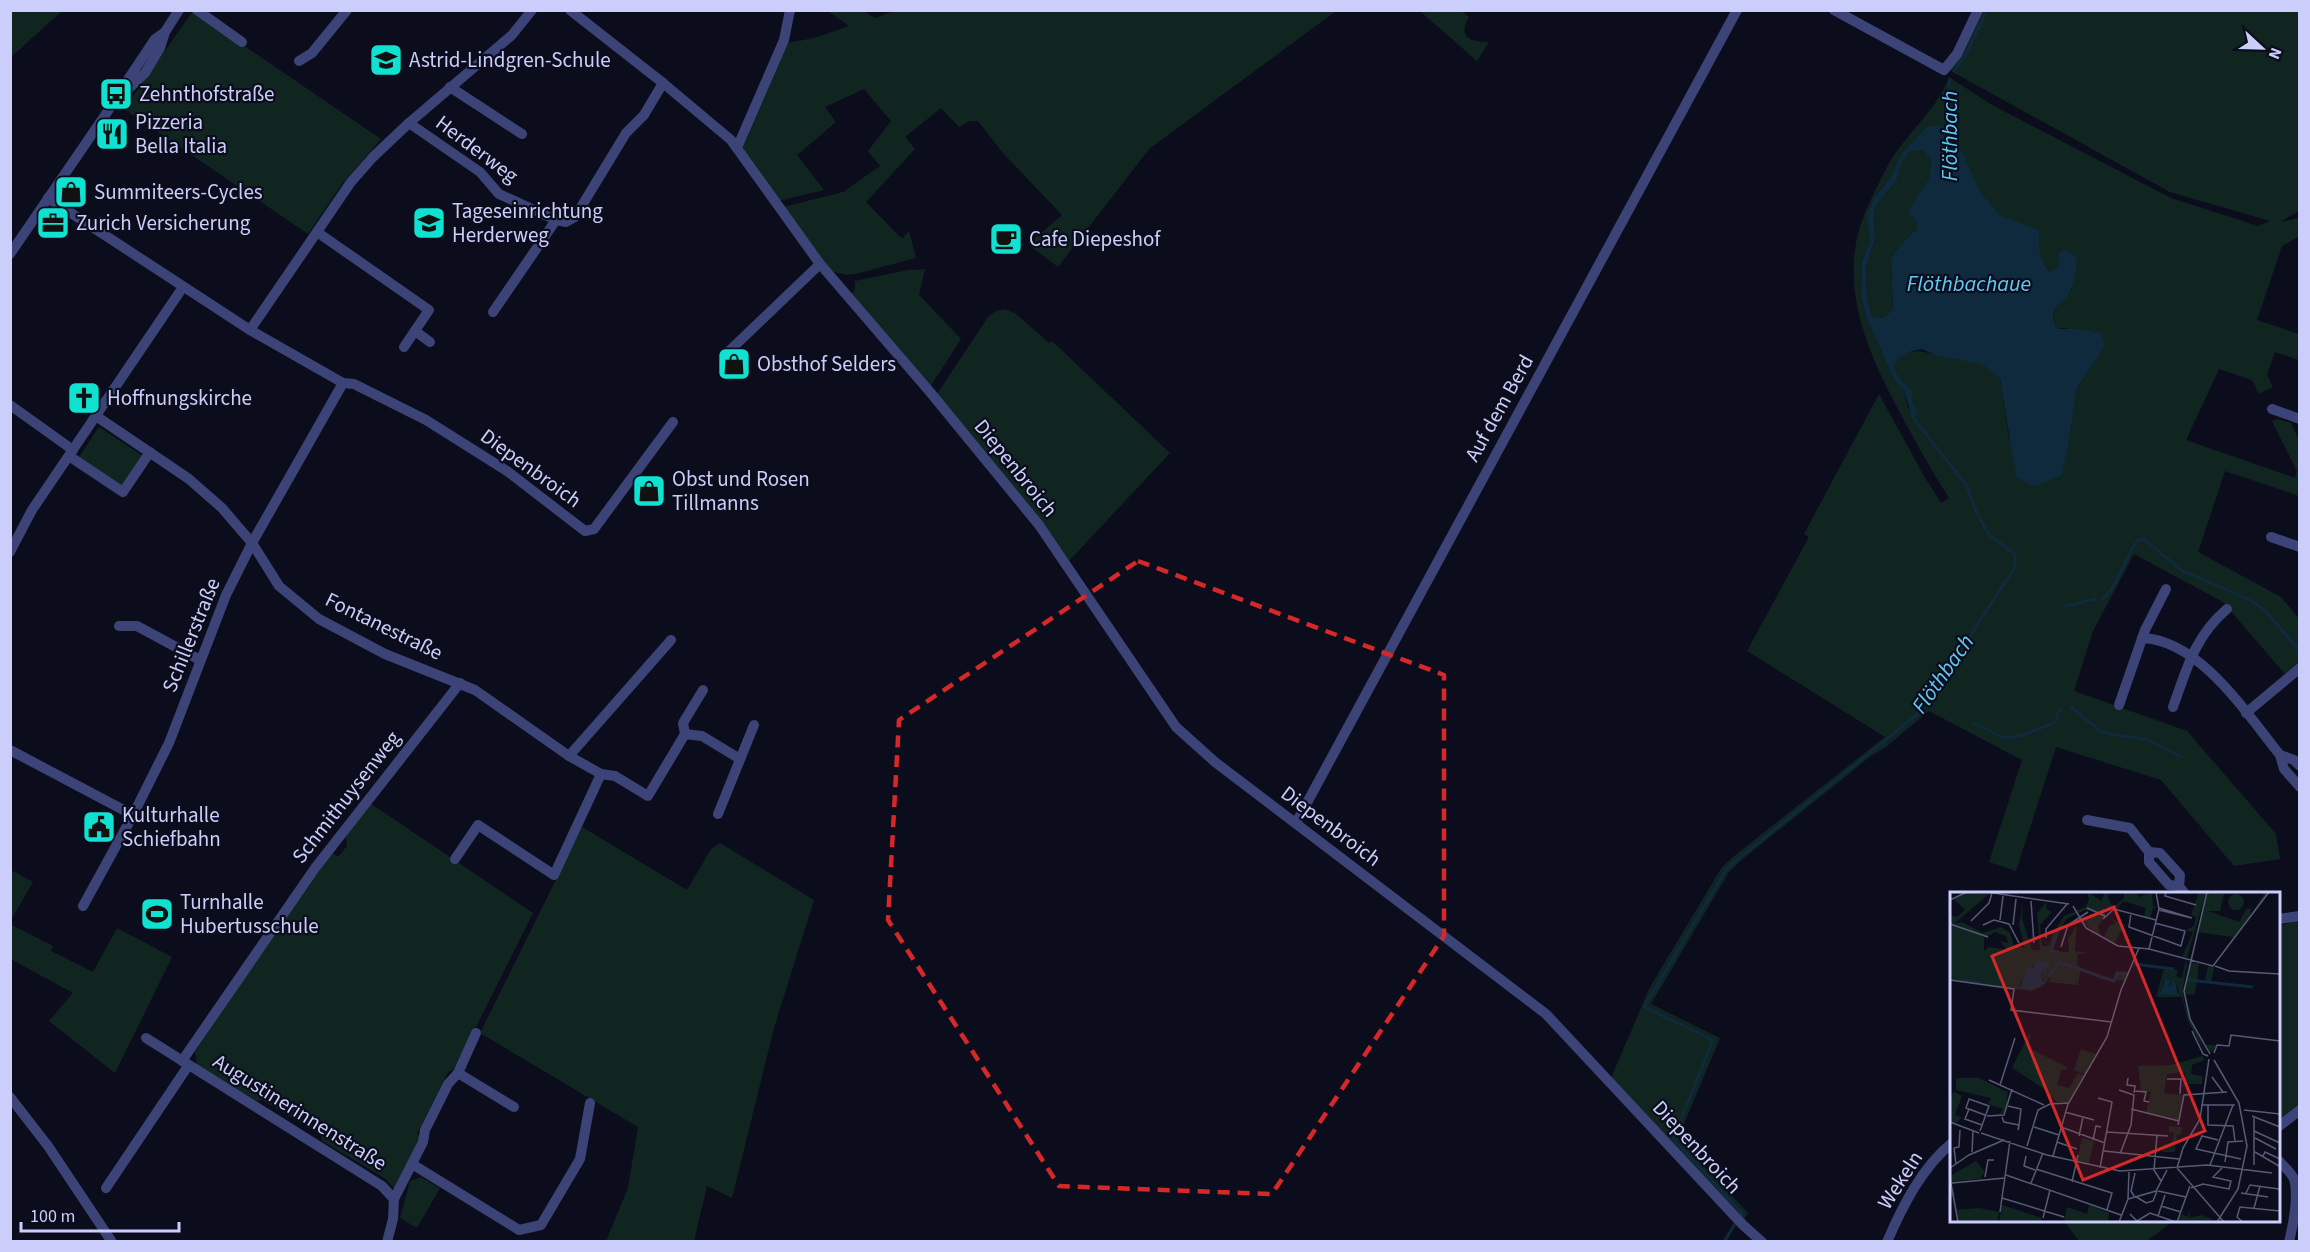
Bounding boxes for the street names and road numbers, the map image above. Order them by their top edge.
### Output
street label: Herderweg [429,108,525,190]
street label: Auf dem Berd [1457,349,1541,467]
street label: Diepenbroich [967,413,1065,523]
street label: Diepenbroich [474,421,588,515]
street label: Schillerstraße [154,573,228,697]
street label: Fontanestraße [320,585,448,667]
street label: Schmithuysenweg [285,724,408,870]
street label: Diepenbroich [1275,778,1387,874]
street label: Augustinerinnenstraße [207,1046,393,1178]
street label: Diepenbroich [1646,1094,1748,1200]
street label: Wekeln [1870,1145,1930,1215]

